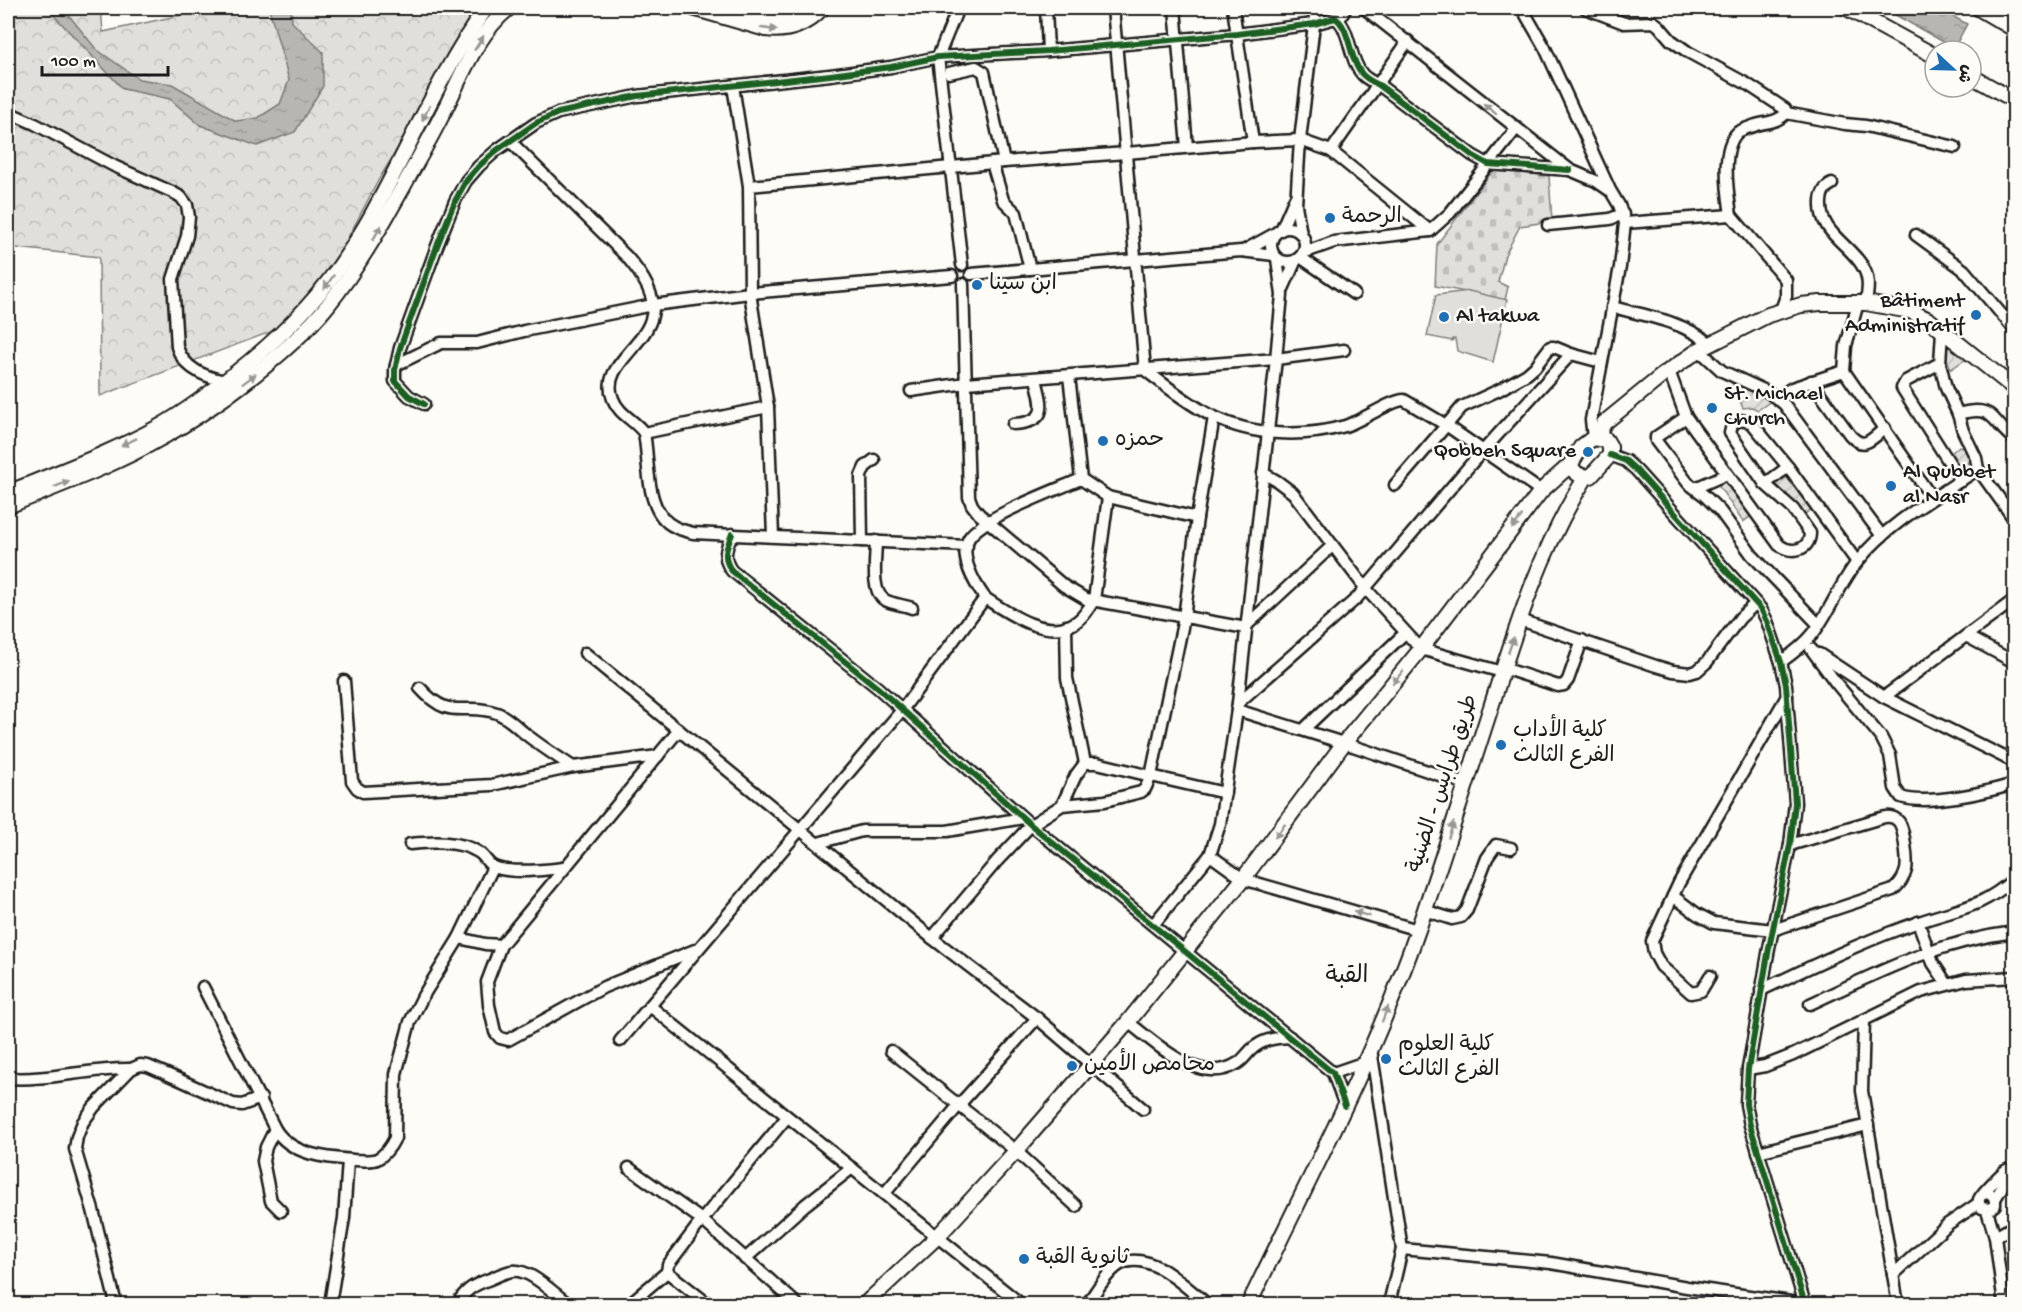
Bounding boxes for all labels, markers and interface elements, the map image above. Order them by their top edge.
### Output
one-way arrow [760,24,779,34]
one-way arrow [473,35,484,51]
scale bar [42,39,168,77]
north arrow [1923,39,1983,99]
text: 100 m [50,52,96,73]
text: ش [1952,62,1976,85]
one-way arrow [1482,102,1498,115]
one-way arrow [421,104,430,121]
place label: الرحمة [1342,205,1402,231]
marker: الرحمة [1323,211,1337,225]
one-way arrow [372,224,382,241]
place label: ابن سينا [989,272,1057,298]
one-way arrow [323,273,335,289]
marker: ابن سينا [970,278,984,292]
place label: Bâtiment Administratif [1845,289,1966,340]
place label: Al takwa [1456,304,1540,330]
marker: Bâtiment Administratif [1969,308,1983,322]
marker: Al takwa [1437,310,1451,324]
one-way arrow [241,373,257,385]
place label: St. Michael Church [1724,382,1823,433]
marker: St. Michael Church [1705,401,1719,415]
place label: حمزه [1115,428,1164,454]
marker: حمزه [1096,434,1110,448]
one-way arrow [121,437,138,446]
place label: Qobbeh Square [1433,439,1577,465]
marker: Qobbeh Square [1581,445,1595,459]
place label: Al Qubbet al Nasr [1903,460,1997,511]
one-way arrow [53,479,71,489]
marker: Al Qubbet al Nasr [1884,479,1898,493]
one-way arrow [1512,515,1524,530]
one-way arrow [1507,636,1517,654]
one-way arrow [1392,669,1405,685]
street label: طريق طرابس - الضنية [1403,692,1485,876]
place label: كلية الأداب الفرع الثالث [1513,713,1615,770]
marker: كلية الأداب الفرع الثالث [1494,738,1508,752]
one-way arrow [1446,821,1456,839]
one-way arrow [1274,824,1286,839]
one-way arrow [1353,909,1371,918]
district label: القبة [1325,963,1369,992]
one-way arrow [1380,1004,1390,1022]
place label: كلية العلوم الفرع الثالث [1398,1033,1500,1084]
place label: محامص الأمين [1084,1047,1215,1079]
marker: كلية العلوم الفرع الثالث [1379,1052,1393,1066]
marker: محامص الأمين [1065,1059,1079,1073]
place label: ثانوية القبة [1036,1246,1129,1272]
marker: ثانوية القبة [1017,1252,1031,1266]

